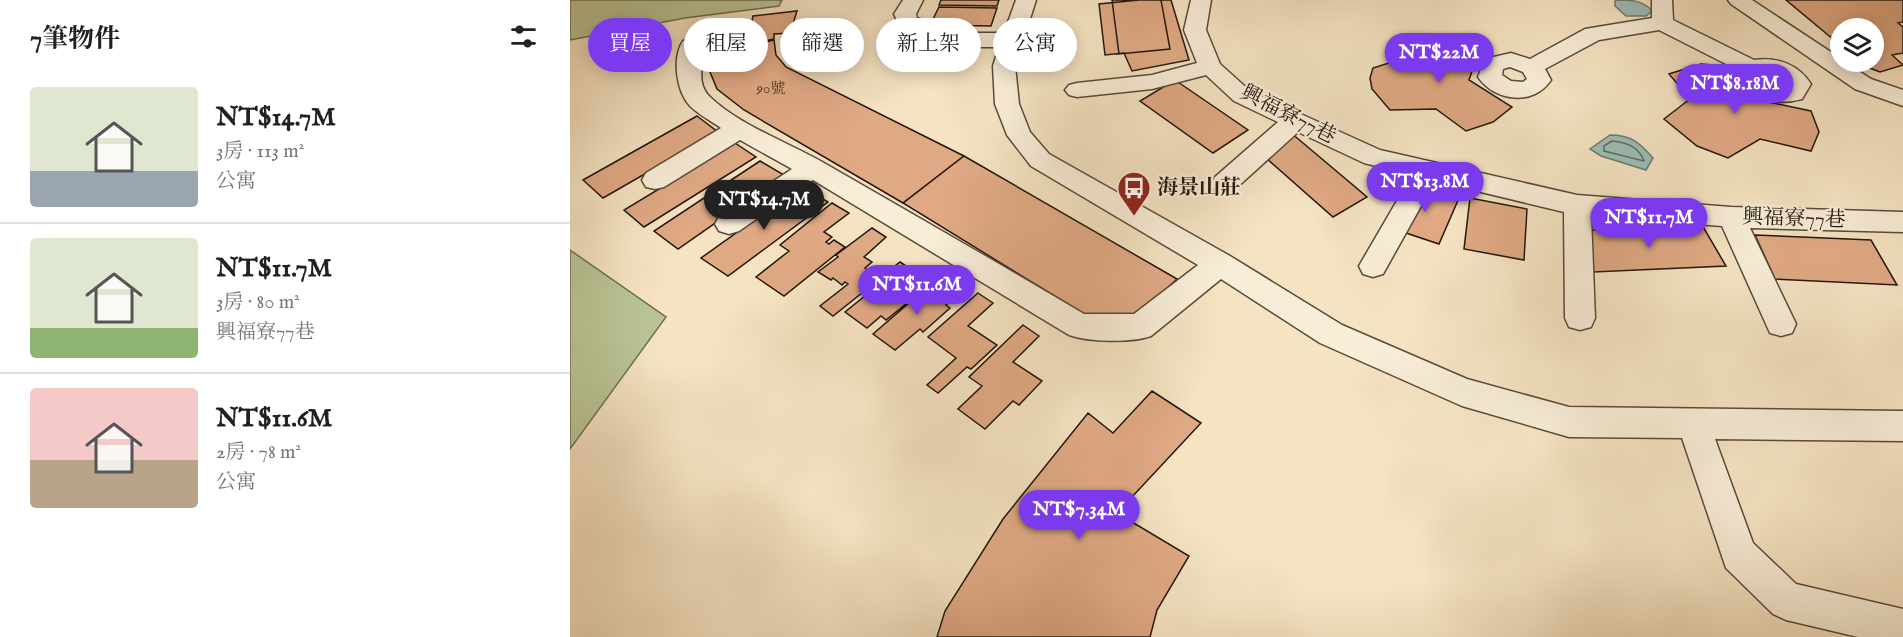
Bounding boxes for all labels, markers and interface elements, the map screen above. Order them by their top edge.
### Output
chip: 買屋 [588,18,672,72]
chip: 租屋 [684,18,768,72]
chip: 篩選 [780,18,864,72]
chip: 新上架 [876,18,981,72]
chip: 公寓 [993,18,1077,72]
map controls [1830,18,1884,72]
button: layers [1830,18,1884,72]
icon: filters [507,20,540,53]
text: 7筆物件 [30,23,120,56]
pin: NT$22M [1390,33,1488,84]
text: NT$22M [1399,40,1479,65]
pin: NT$8.18M [1673,64,1797,115]
text: NT$8.18M [1690,71,1780,96]
house number: 90號 [756,79,785,98]
street label: 興福寮77巷 [1236,79,1340,151]
text: NT$14.7M [216,101,336,134]
icon: home [78,111,150,183]
text: 3房 · 113 m² [216,139,304,164]
pin: NT$13.8M [1363,162,1487,213]
text: 公寓 [216,169,256,194]
text: NT$13.8M [1381,169,1469,194]
bus stop icon: 海景山莊 [1116,170,1152,217]
place label: 海景山莊 [1157,175,1241,202]
pin: NT$14.7M [702,180,826,231]
text: NT$14.7M [718,187,810,212]
pin: NT$11.7M [1587,198,1711,249]
street label: 興福寮77巷 [1742,204,1846,234]
text: NT$11.7M [1604,205,1694,230]
text: NT$11.7M [216,252,332,285]
icon: home [78,262,150,334]
pin: NT$11.6M [855,265,979,316]
text: NT$11.6M [872,272,962,297]
text: 3房 · 80 m² [216,290,300,315]
text: 興福寮77巷 [216,320,315,345]
text: NT$11.6M [216,402,332,435]
icon: home [78,412,150,484]
text: 2房 · 78 m² [216,440,301,465]
text: 公寓 [216,470,256,495]
pin: NT$7.34M [1017,490,1141,541]
text: NT$7.34M [1033,497,1125,522]

